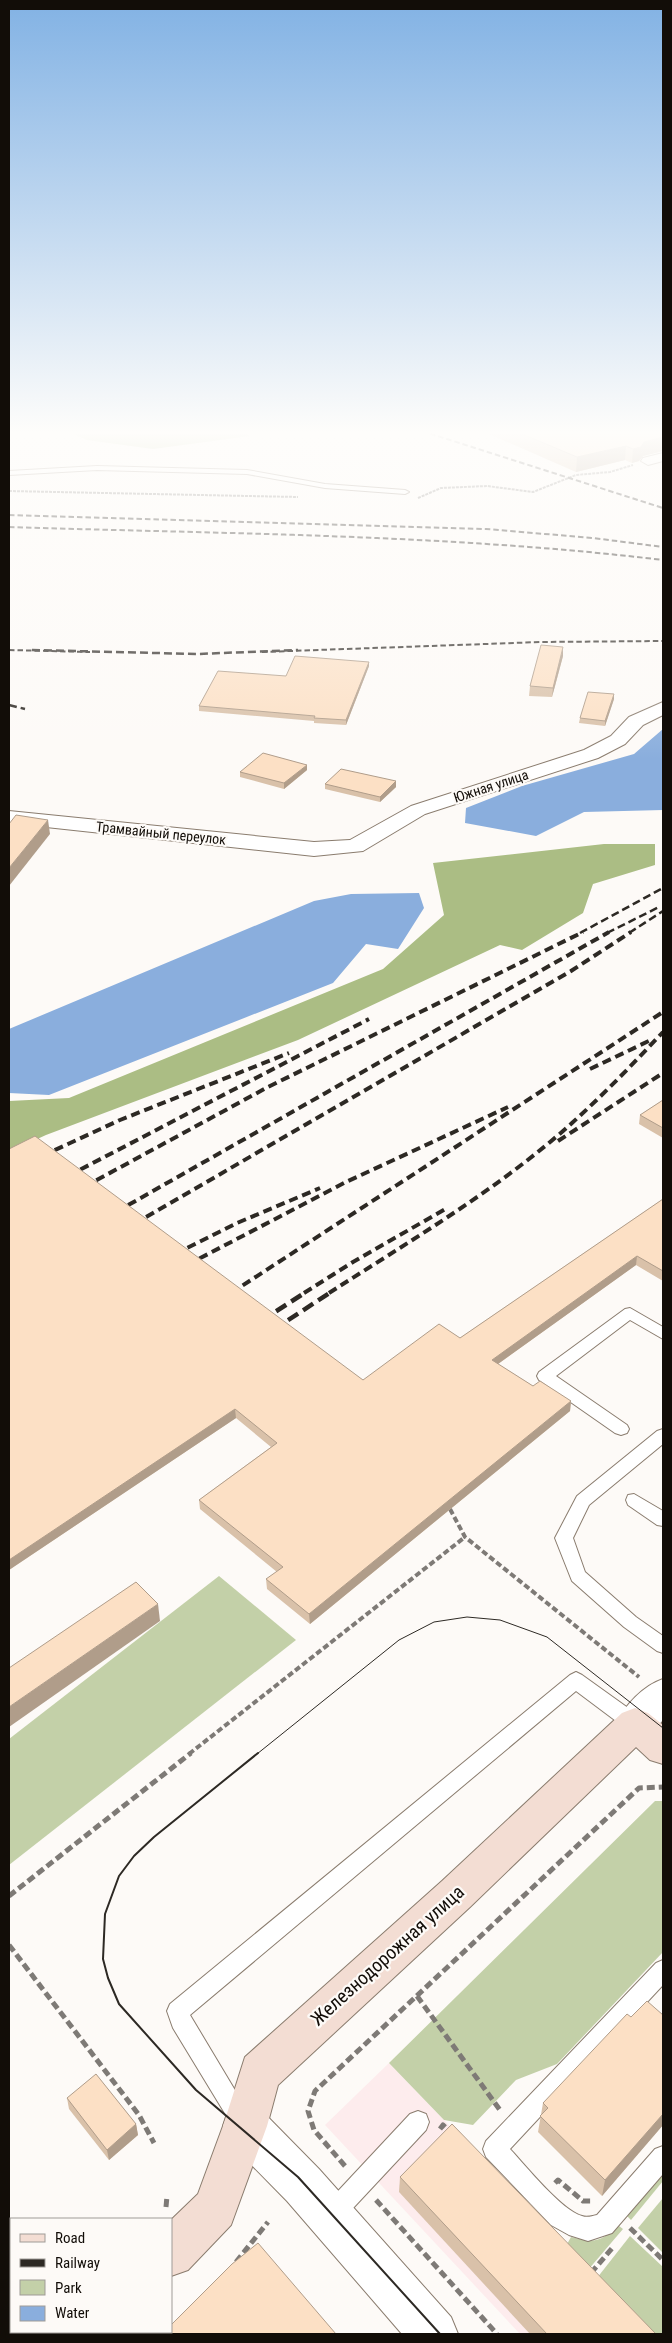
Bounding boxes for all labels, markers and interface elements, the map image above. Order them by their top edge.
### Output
street label: Южная улица [452,766,530,806]
street label: Трамвайный переулок [95,818,227,848]
street label: Железнодорожная улица [306,1880,469,2030]
legend [10,2218,172,2333]
text: Road [55,2229,85,2247]
text: Railway [55,2254,100,2272]
text: Park [55,2279,82,2297]
text: Water [55,2304,90,2322]

